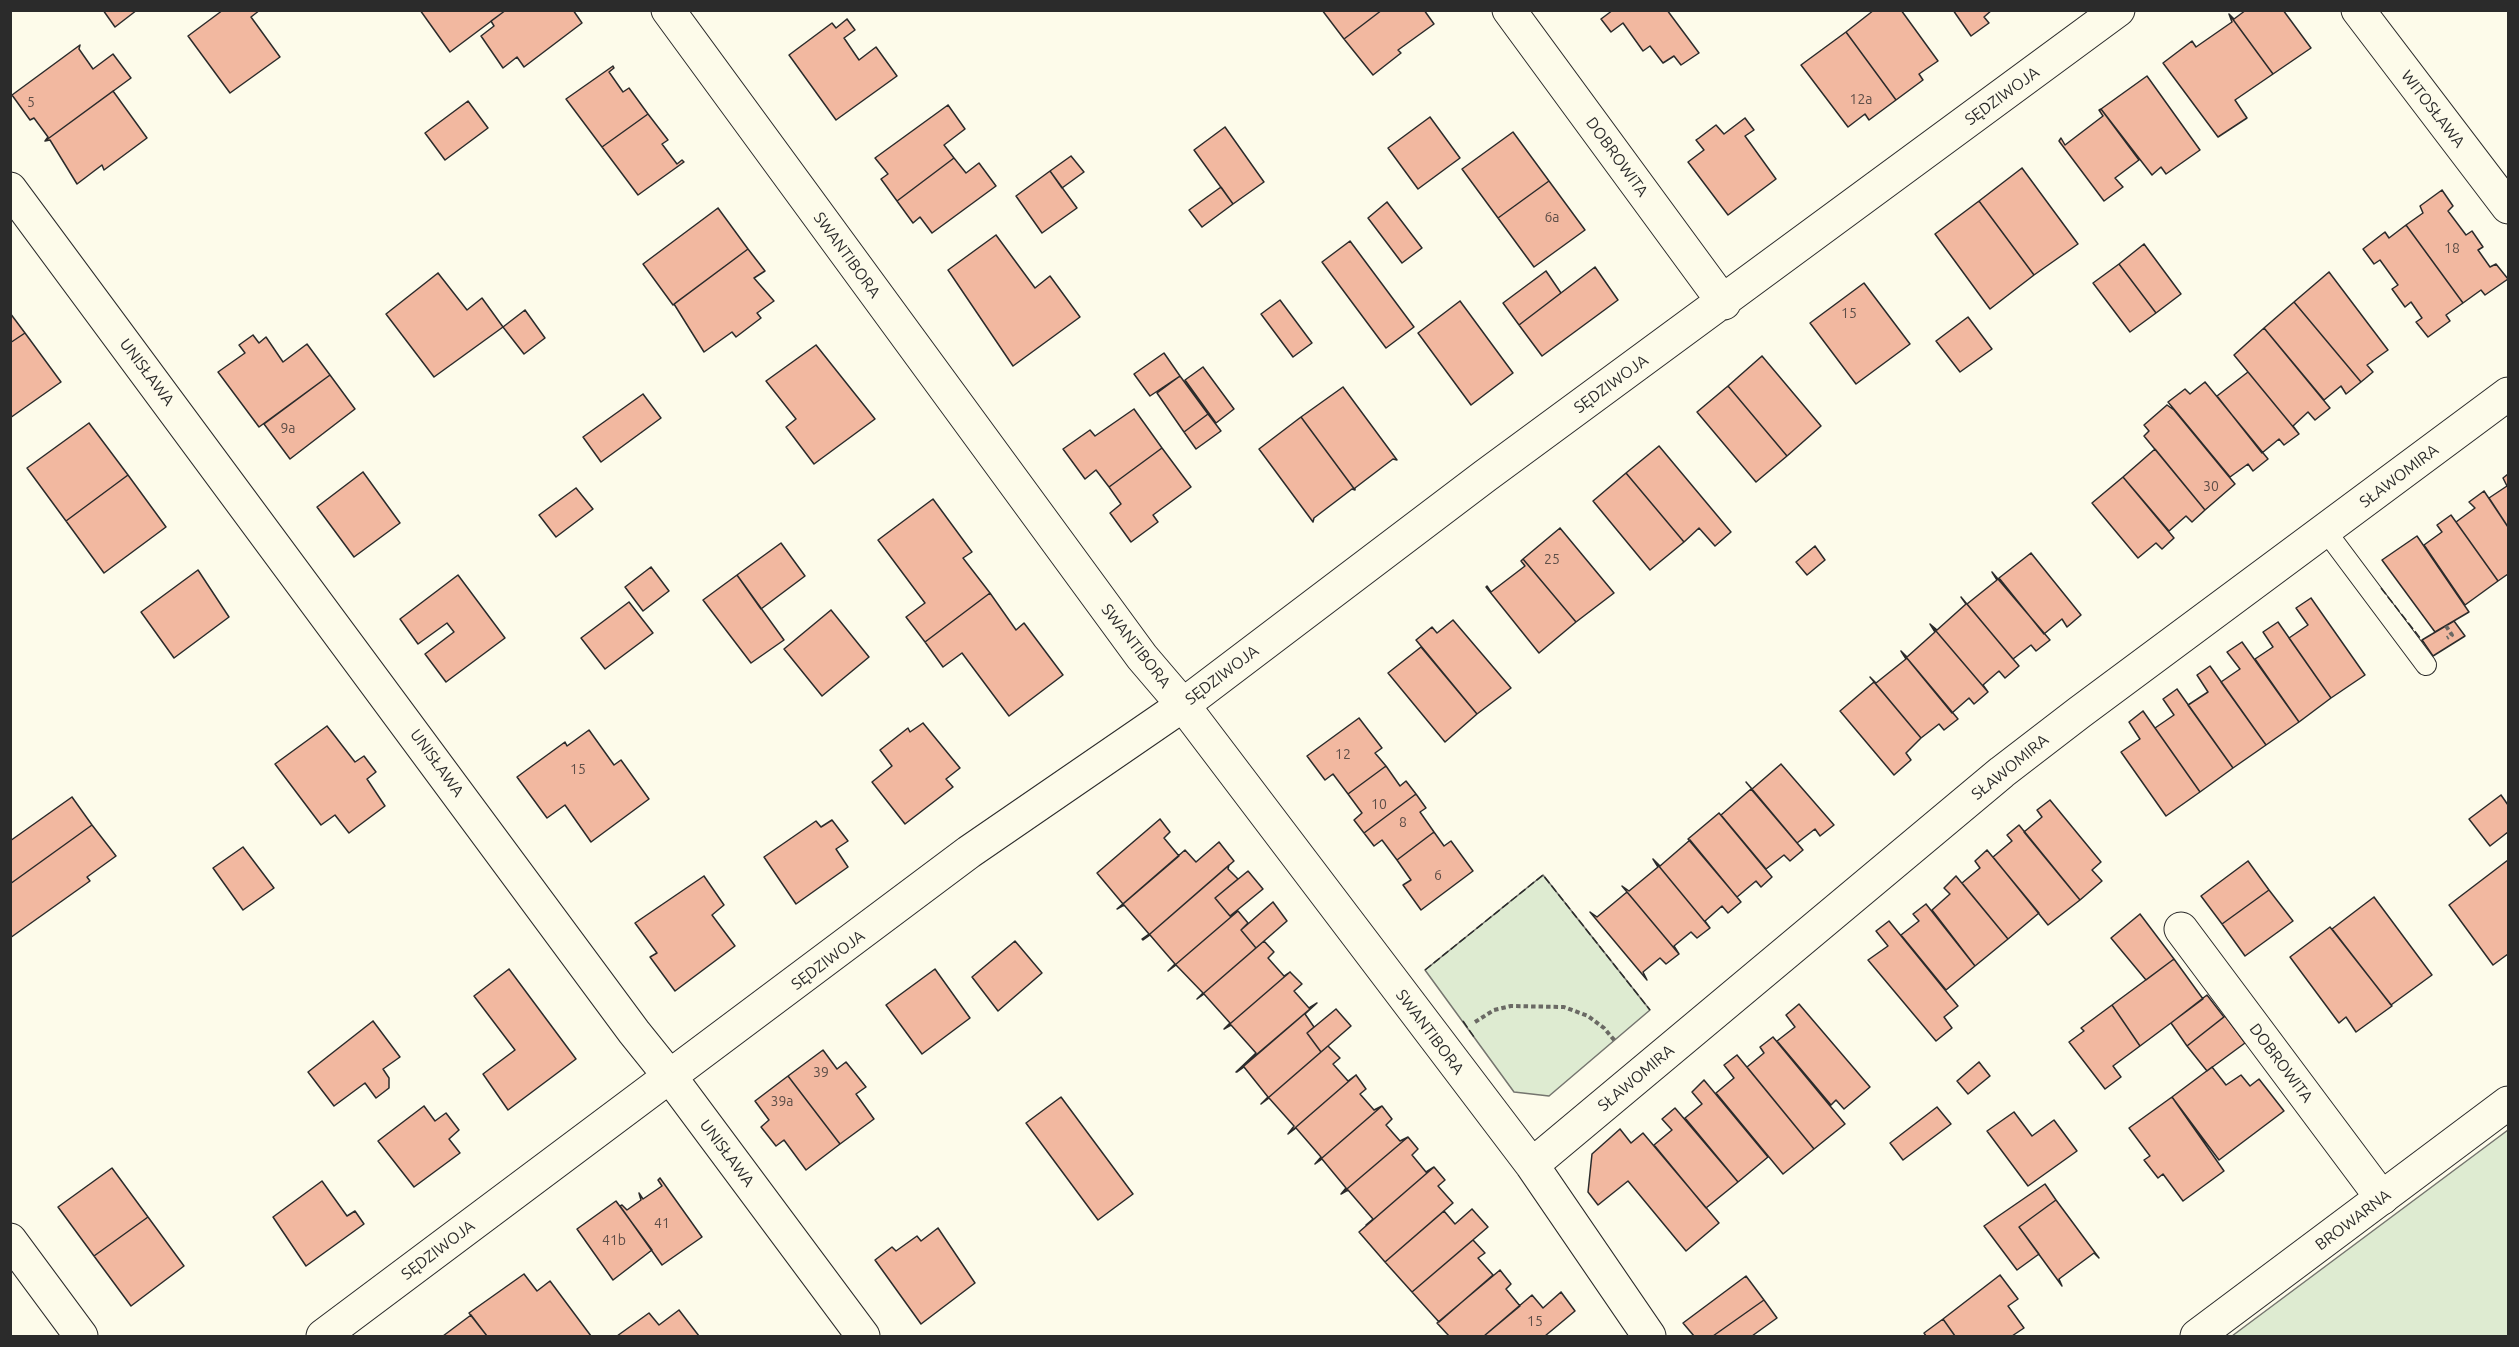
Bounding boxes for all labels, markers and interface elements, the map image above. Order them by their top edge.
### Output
street label: SĘDZIWOJA [1961,63,2043,129]
street label: WITOSŁAWA [2397,67,2469,151]
house number: 12a [1850,91,1872,107]
house number: 5 [27,94,35,110]
street label: DOBROWITA [1582,114,1652,200]
street label: SWANTIBORA [809,208,885,302]
house number: 6a [1544,209,1560,225]
house number: 18 [2444,240,2460,256]
house number: 15 [1841,305,1857,321]
street label: UNISŁAWA [116,335,178,409]
street label: SĘDZIWOJA [1570,351,1652,417]
house number: 9a [280,420,296,436]
street label: SŁAWOMIRA [2356,440,2442,512]
house number: 30 [2203,478,2219,494]
house number: 25 [1544,551,1560,567]
street label: SWANTIBORA [1097,600,1175,692]
street label: SĘDZIWOJA [1181,641,1263,709]
street label: UNISŁAWA [406,725,468,801]
street label: SŁAWOMIRA [1968,730,2052,804]
house number: 12 [1335,746,1351,762]
house number: 15 [570,761,586,777]
house number: 10 [1371,796,1387,812]
house number: 8 [1399,814,1407,830]
house number: 6 [1434,867,1442,883]
street label: SĘDZIWOJA [787,926,869,994]
street label: SWANTIBORA [1392,986,1468,1078]
street label: DOBROWITA [2245,1020,2317,1106]
street label: SŁAWOMIRA [1594,1041,1678,1115]
house number: 39 [813,1064,829,1080]
house number: 39a [771,1093,793,1109]
street label: UNISŁAWA [696,1116,758,1190]
street label: BROWARNA [2312,1185,2394,1255]
house number: 41 [654,1215,670,1231]
street label: SĘDZIWOJA [397,1216,479,1284]
house number: 41b [602,1232,626,1248]
house number: 15 [1527,1313,1543,1329]

